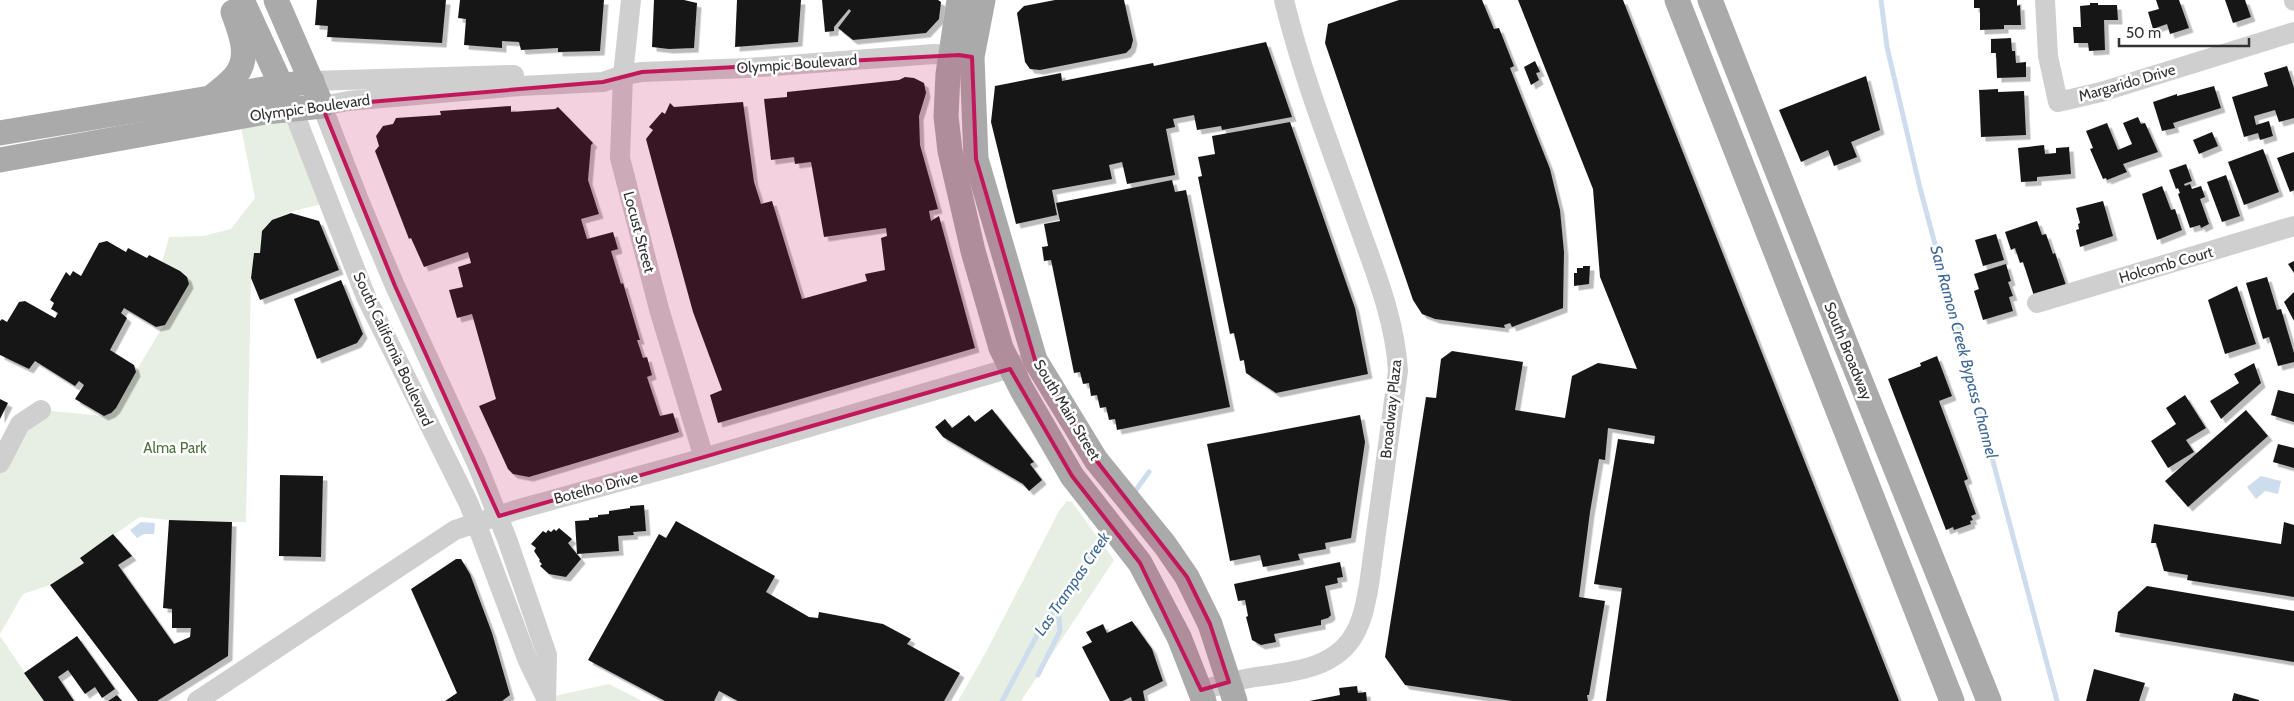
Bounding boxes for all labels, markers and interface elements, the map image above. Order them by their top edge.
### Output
scale bar [2119,15,2249,47]
text: 50 m [2126,24,2161,42]
street label: Olympic Boulevard [736,51,858,77]
street label: Margarido Drive [2076,60,2178,105]
street label: Olympic Boulevard [249,91,371,125]
street label: Locust Street [620,189,658,275]
water label: San Ramon Creek Bypass Channel [1926,243,2002,461]
street label: Holcomb Court [2117,243,2215,287]
street label: South California Boulevard [349,269,437,429]
street label: South Broadway [1820,299,1876,403]
street label: South Main Street [1030,356,1104,464]
street label: Broadway Plaza [1377,358,1405,459]
park label: Alma Park [143,439,207,457]
street label: Botelho Drive [552,468,641,508]
water label: Las Trampas Creek [1030,528,1114,639]

